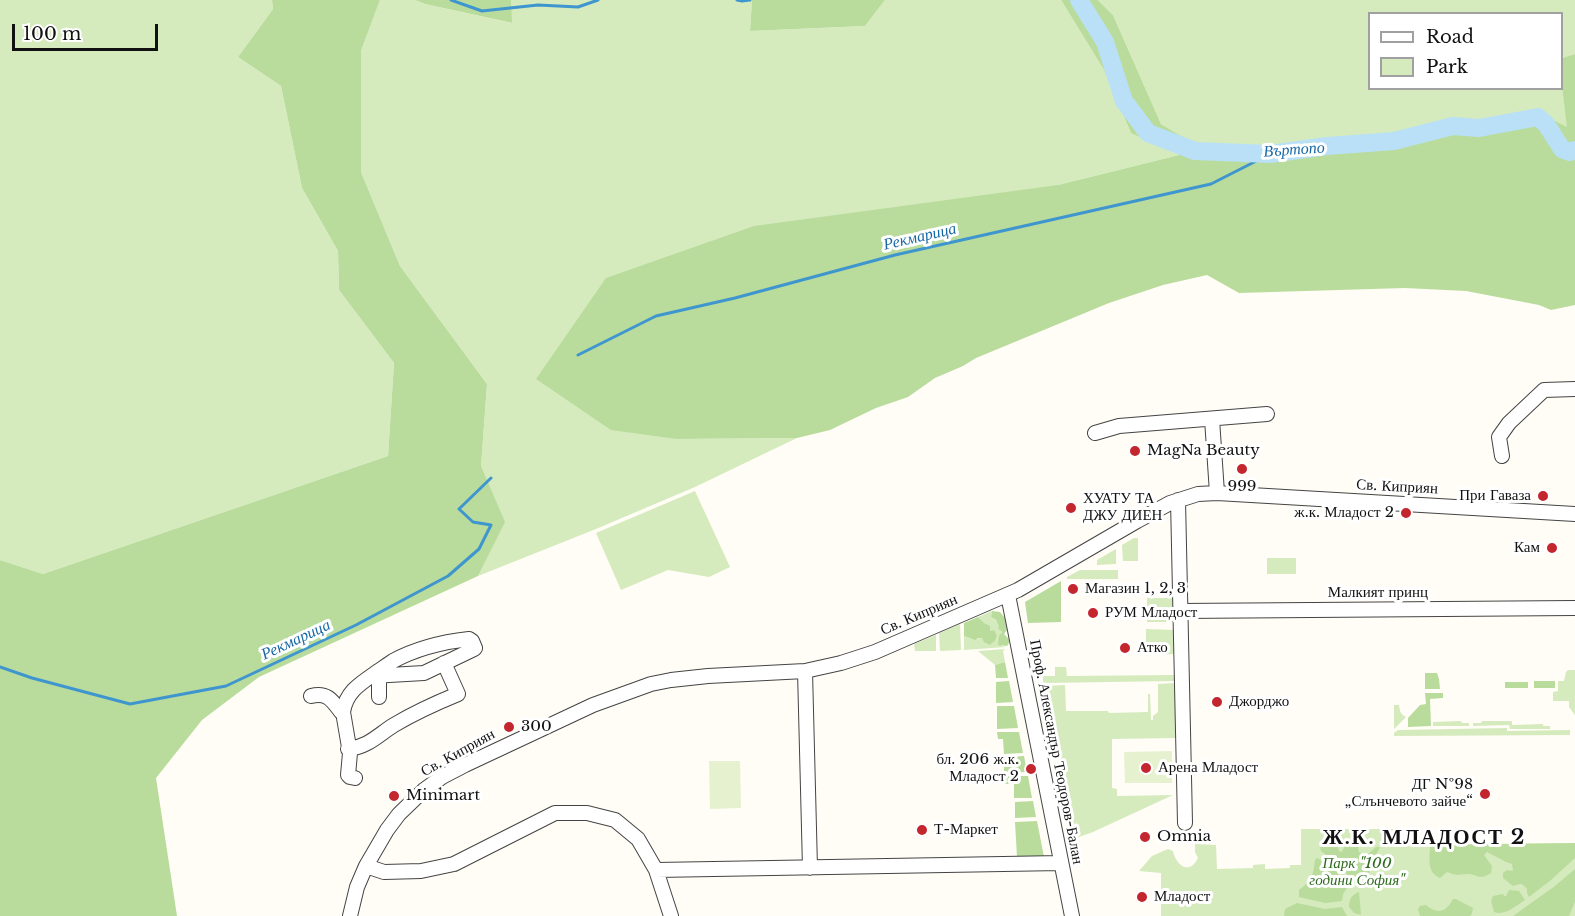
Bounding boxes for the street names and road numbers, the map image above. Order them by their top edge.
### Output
street label: Св. Киприян [1356,476,1438,498]
street label: Малкият принц [1328,584,1428,602]
street label: Св. Киприян [878,591,960,639]
street label: Проф. Александър Теодоров-Балан [1025,638,1087,866]
street label: Св. Киприян [418,725,498,781]

